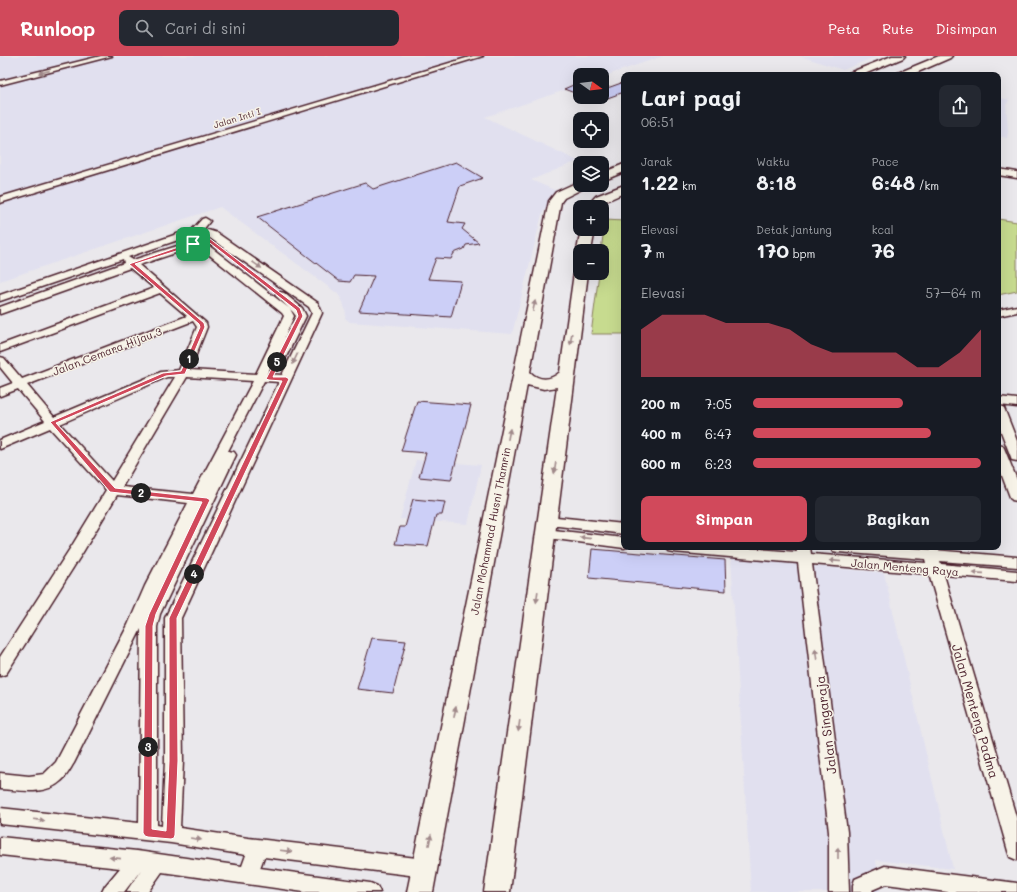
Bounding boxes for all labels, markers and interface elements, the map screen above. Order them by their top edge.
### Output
search box [119,10,399,46]
text: Runloop [20,16,95,41]
icon: search [133,17,155,39]
text: Cari di sini [165,18,246,38]
text: Peta [828,19,860,38]
text: Rute [882,19,914,38]
text: Disimpan [936,19,997,38]
north arrow [573,68,609,104]
map controls [573,68,609,280]
one-way arrow [38,70,51,76]
text: Lari pagi [641,83,742,112]
button: share [939,85,981,127]
street label: Jalan Inti I [212,106,262,130]
button: locate [573,112,609,148]
text: 06:51 [641,113,674,130]
text: Jarak [641,154,672,169]
text: Waktu [756,154,790,169]
text: Pace [872,154,899,169]
button: layers [573,156,609,192]
text: 1.22 [641,169,678,195]
text: 8:18 [756,169,796,195]
text: 6:48 [872,169,915,195]
text: km [678,178,697,193]
text: /km [915,178,939,193]
button: + [573,200,609,236]
text: Elevasi [641,222,678,237]
text: Detak jantung [756,222,832,237]
text: kcal [872,222,894,237]
pin [176,227,210,261]
icon: arrive [182,233,204,255]
text: 7 [641,237,652,263]
text: 170 [756,237,789,263]
text: 76 [872,237,895,263]
button: − [573,244,609,280]
text: m [652,246,664,261]
text: bpm [789,246,815,261]
one-way arrow [251,261,262,269]
text: Elevasi [641,284,685,301]
text: 57–64 m [926,284,981,301]
one-way arrow [531,300,537,312]
street label: Jalan Cemara Hijau 3 [50,323,164,379]
one-way arrow [568,333,574,345]
pin: 1 [179,349,199,369]
text: 1 [187,351,191,366]
pin: 5 [267,352,287,372]
one-way arrow [292,353,298,365]
text: 5 [274,354,280,369]
text: 200 m [641,395,680,412]
text: 7:05 [705,395,732,412]
text: 400 m [641,425,681,442]
text: 6:47 [705,425,732,442]
one-way arrow [506,428,512,440]
street label: Jalan Mohammad Husni Thamrin [466,446,514,616]
text: 600 m [641,455,681,472]
text: 6:23 [705,455,732,472]
one-way arrow [552,462,558,474]
pin: 2 [131,483,151,503]
text: 2 [138,485,144,500]
button: Simpan [641,496,807,542]
button: Bagikan [815,496,981,542]
one-way arrow [579,535,591,542]
street label: Jalan Menteng Raya [851,555,960,579]
one-way arrow [829,558,841,565]
pin: 4 [184,564,204,584]
text: 4 [191,566,197,581]
one-way arrow [972,570,984,577]
one-way arrow [534,591,540,603]
street label: Jalan Menteng Padma [949,642,1003,780]
one-way arrow [813,648,819,660]
street label: Jalan Singaraja [811,675,839,775]
one-way arrow [452,706,458,719]
one-way arrow [516,720,522,732]
pin: 3 [138,737,158,757]
text: 3 [145,739,151,754]
one-way arrow [33,817,45,823]
one-way arrow [427,834,433,846]
one-way arrow [190,836,202,842]
one-way arrow [835,846,841,859]
one-way arrow [280,848,292,855]
one-way arrow [109,855,121,861]

